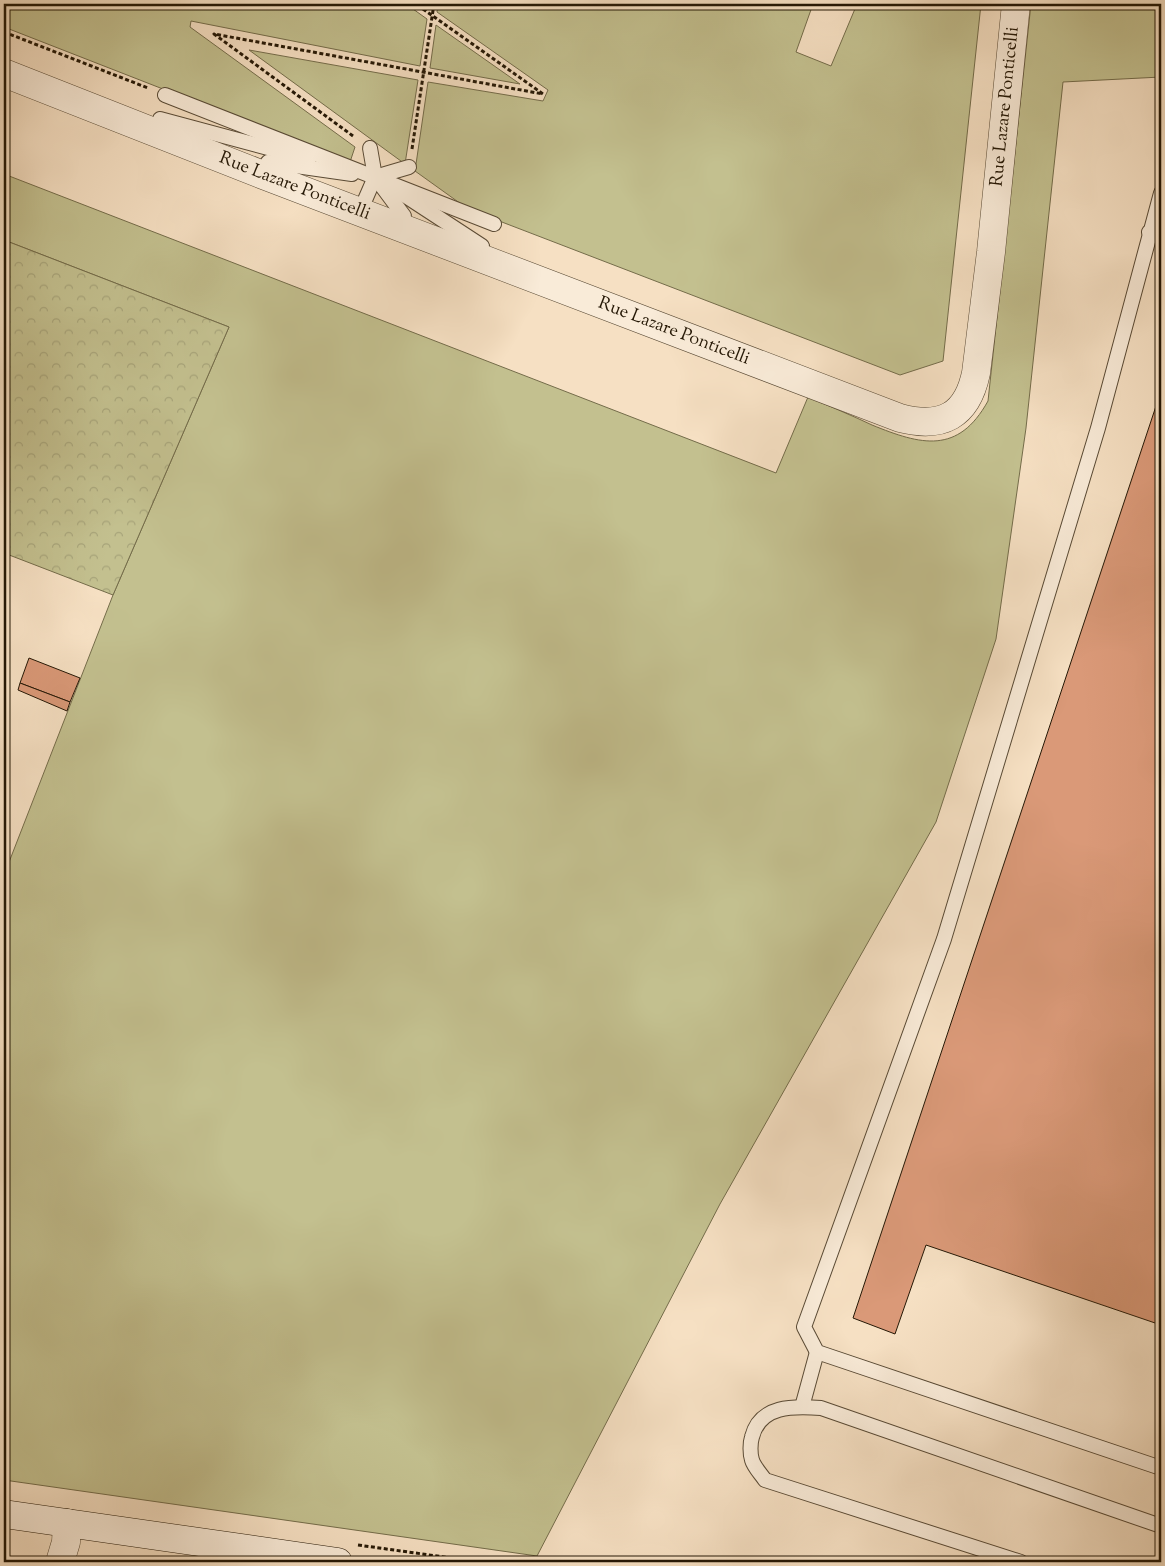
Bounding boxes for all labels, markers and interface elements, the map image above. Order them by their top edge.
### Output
street label: Rue Lazare Ponticelli [985,26,1027,188]
street label: Rue Lazare Ponticelli [215,146,374,228]
street label: Rue Lazare Ponticelli [594,291,753,372]

